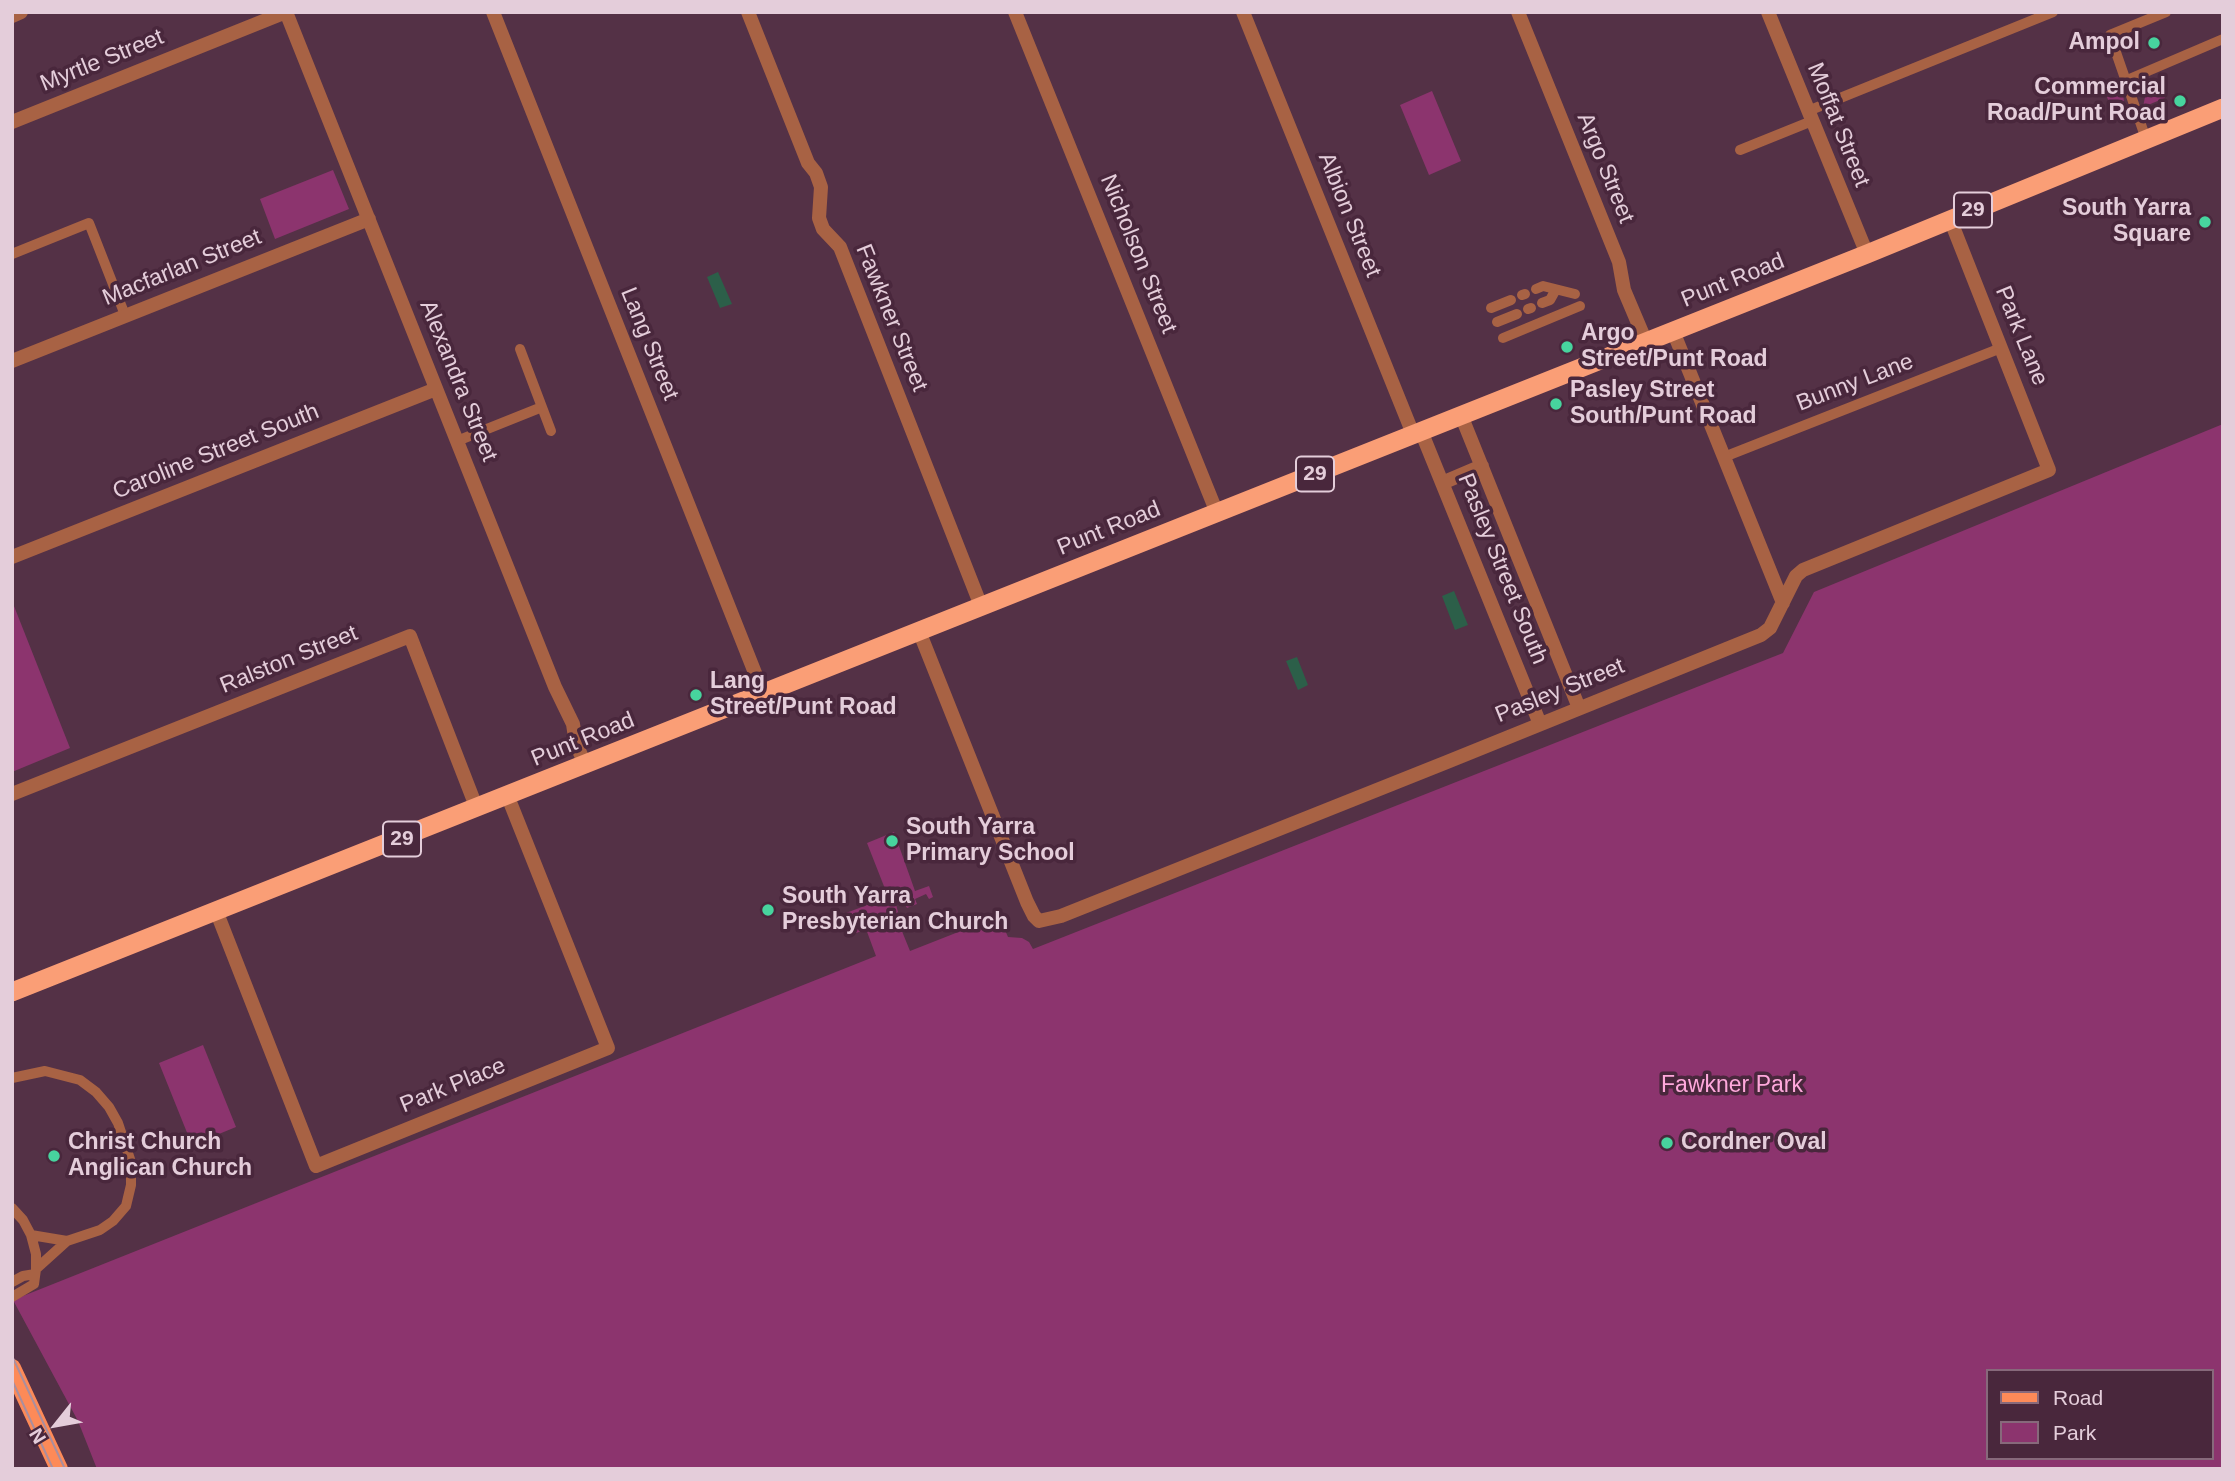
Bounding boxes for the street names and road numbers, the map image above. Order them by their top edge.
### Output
street label: Myrtle Street [36,24,168,98]
street label: Moffat Street [1801,59,1875,191]
street label: Argo Street [1570,109,1640,227]
street label: Albion Street [1312,149,1386,281]
street label: Nicholson Street [1094,171,1182,337]
road number: 29 [1954,192,1992,228]
street label: Macfarlan Street [99,224,265,312]
street label: Fawkner Street [849,241,933,395]
street label: Punt Road [1677,248,1789,314]
street label: Park Lane [1989,282,2053,390]
street label: Lang Street [614,284,684,404]
street label: Alexandra Street [413,296,503,466]
street label: Bunny Lane [1793,348,1917,418]
street label: Caroline Street South [109,398,323,506]
road number: 29 [1296,456,1334,491]
street label: Pasley Street South [1451,470,1553,668]
street label: Punt Road [1053,496,1165,562]
street label: Ralston Street [216,620,362,700]
street label: Pasley Street [1491,653,1629,729]
street label: Punt Road [527,707,639,773]
road number: 29 [383,822,421,856]
street label: Park Place [396,1052,510,1120]

